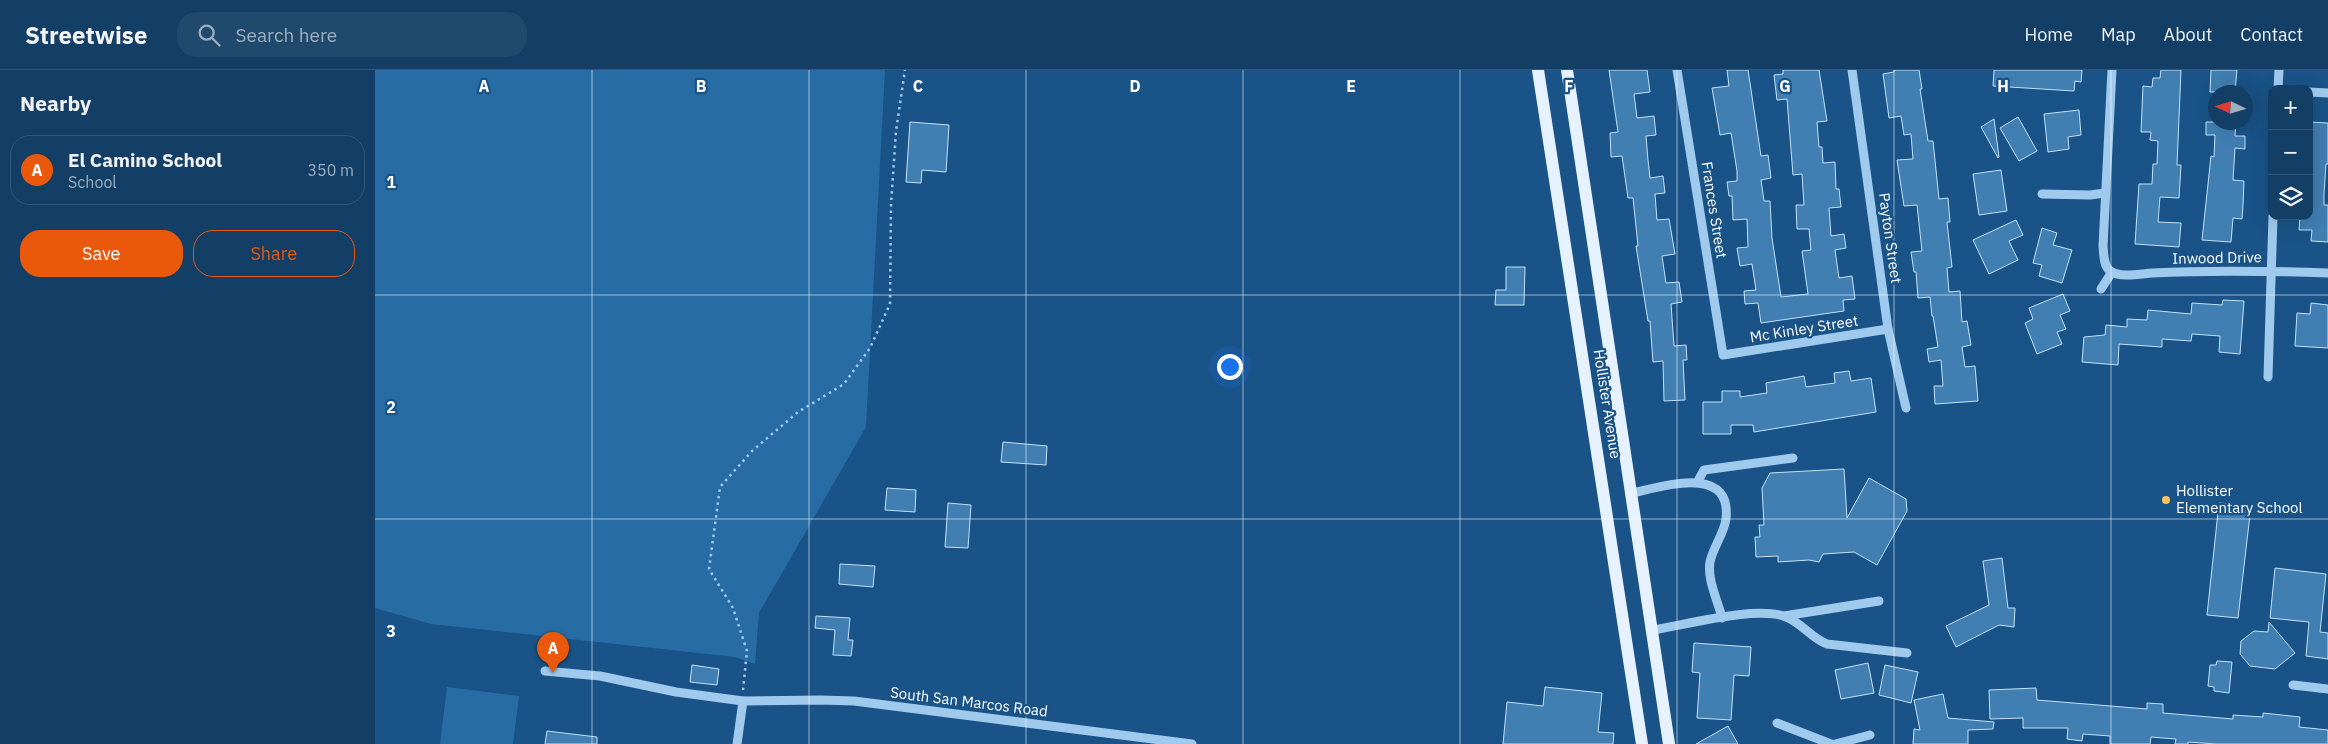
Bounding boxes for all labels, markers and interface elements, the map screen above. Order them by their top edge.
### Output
search box [177,12,527,57]
text: Streetwise [25,19,147,51]
icon: search [195,21,223,49]
text: Search here [235,23,337,47]
text: Home [2025,23,2073,46]
text: Map [2101,23,2136,46]
text: About [2164,23,2212,46]
text: Contact [2240,23,2303,46]
text: A [479,76,490,96]
text: B [696,76,707,96]
text: C [913,76,923,96]
text: D [1129,76,1141,96]
text: E [1346,76,1356,96]
text: F [1564,76,1574,96]
text: G [1779,76,1791,96]
text: H [1997,76,2009,96]
north arrow [2208,85,2253,130]
map controls [2268,85,2313,220]
button: + [2268,85,2313,130]
text: Nearby [20,89,91,117]
button: − [2268,130,2313,175]
text: El Camino School [68,148,222,172]
text: A [32,160,42,180]
text: 350 m [307,160,354,180]
street label: Frances Street [1697,160,1732,260]
text: School [68,172,117,192]
text: 1 [386,172,396,192]
button: layers [2268,175,2313,220]
street label: Payton Street [1875,191,1906,284]
button: Save [20,230,183,277]
button: Share [193,230,355,277]
street label: Inwood Drive [2172,247,2262,268]
street label: Mc Kinley Street [1748,311,1859,346]
street label: Hollister Avenue [1589,348,1626,460]
your location [1217,354,1243,380]
text: 2 [386,397,396,417]
place label: Hollister Elementary School [2176,481,2303,517]
marker: Hollister Elementary School [2160,494,2172,506]
text: 3 [386,621,396,641]
pin: A [537,632,569,673]
street label: South San Marcos Road [889,682,1049,721]

